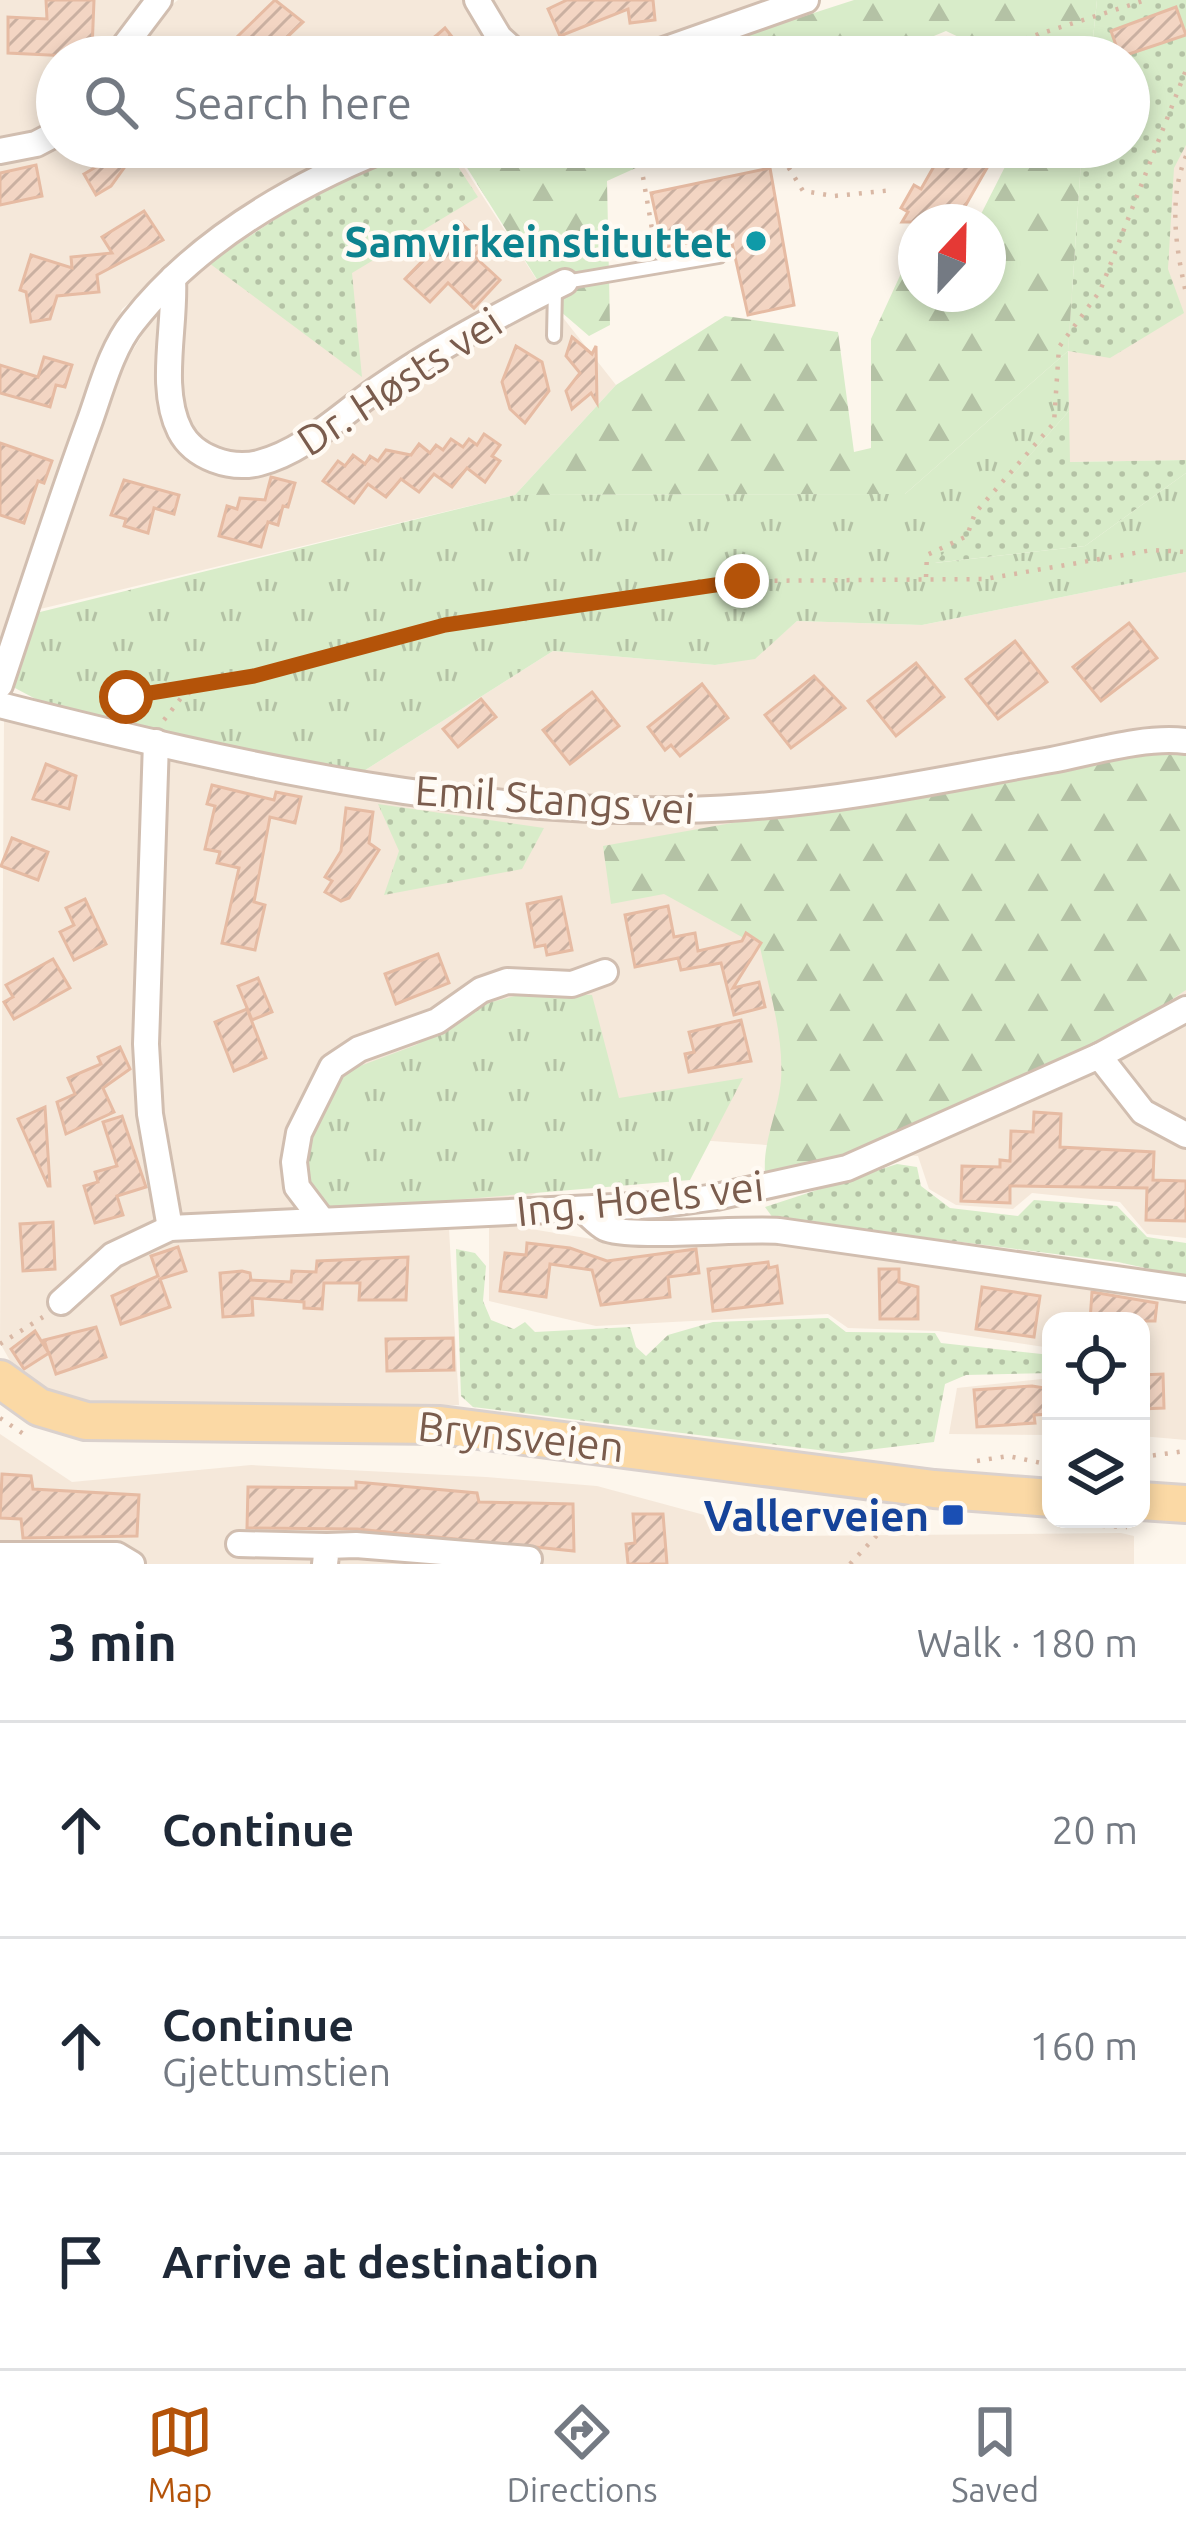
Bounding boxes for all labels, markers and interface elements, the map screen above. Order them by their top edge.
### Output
search box [36,36,1150,168]
icon: search [78,69,144,135]
text: Search here [174,77,412,128]
north arrow [898,204,1006,312]
place label: Samvirkeinstituttet [345,218,732,265]
marker: Samvirkeinstituttet [743,228,769,254]
street label: Dr. Høsts vei [288,298,510,464]
route end [715,554,769,608]
route start [99,670,153,724]
street label: Emil Stangs vei [413,766,697,832]
street label: Ing. Hoels vei [514,1162,766,1234]
map controls [1042,1312,1150,1528]
button: locate [1042,1312,1150,1420]
street label: Brynsveien [416,1402,626,1470]
button: layers [1042,1420,1150,1528]
place label: Vallerveien [704,1492,929,1539]
marker: Vallerveien [940,1502,966,1528]
text: 3 min [48,1613,177,1671]
text: Walk · 180 m [917,1621,1138,1664]
icon: ahead [48,1797,114,1863]
text: Continue [162,1804,354,1855]
text: 20 m [1051,1808,1138,1851]
text: Continue [162,1999,354,2050]
icon: ahead [48,2013,114,2079]
text: 160 m [1029,2024,1138,2067]
text: Gjettumstien [162,2050,391,2093]
icon: arrive [48,2229,114,2295]
text: Arrive at destination [162,2236,599,2287]
tab: Map [147,2399,213,2508]
tab: Directions [507,2399,657,2508]
tab: Saved [951,2399,1039,2508]

